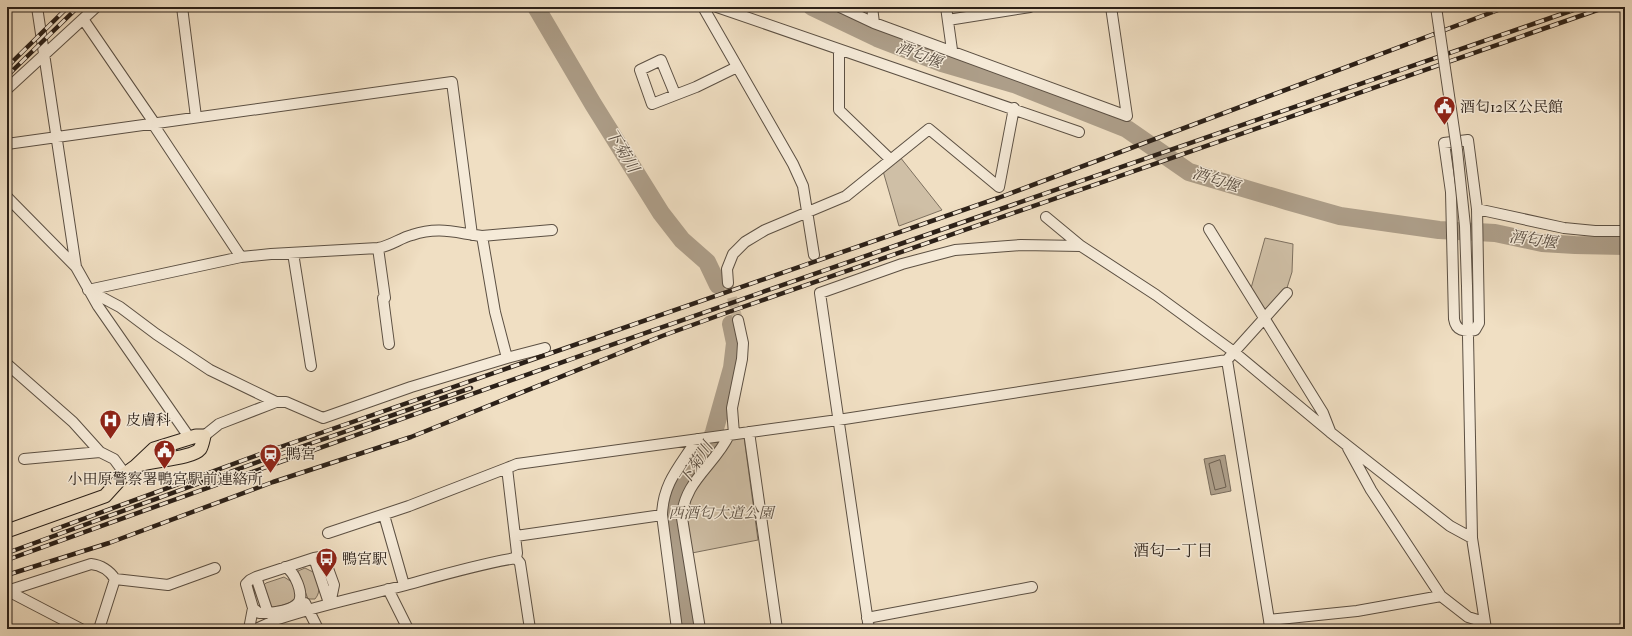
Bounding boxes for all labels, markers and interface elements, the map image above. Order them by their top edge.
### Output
water label: 酒匂堰 [893,37,947,73]
public building icon: 酒匂12区公民館 [1432,94,1458,127]
place label: 酒匂12区公民館 [1460,98,1563,116]
water label: 下菊川 [602,125,644,177]
water label: 酒匂堰 [1190,163,1244,197]
water label: 酒匂堰 [1508,227,1561,253]
hospital icon: 皮膚科 [98,407,124,440]
place label: 皮膚科 [126,411,171,429]
water label: 下菊川 [674,436,718,489]
public building icon: 小田原警察署鴨宮駅前連絡所 [152,437,178,470]
station icon: 鴨宮 [257,441,283,474]
place label: 鴨宮 [286,445,316,463]
place label: 小田原警察署鴨宮駅前連絡所 [67,470,263,488]
park label: 西酒匂大道公園 [668,504,776,522]
district label: 酒匂一丁目 [1133,541,1213,560]
bus stop icon: 鴨宮駅 [313,546,339,579]
place label: 鴨宮駅 [342,550,387,568]

